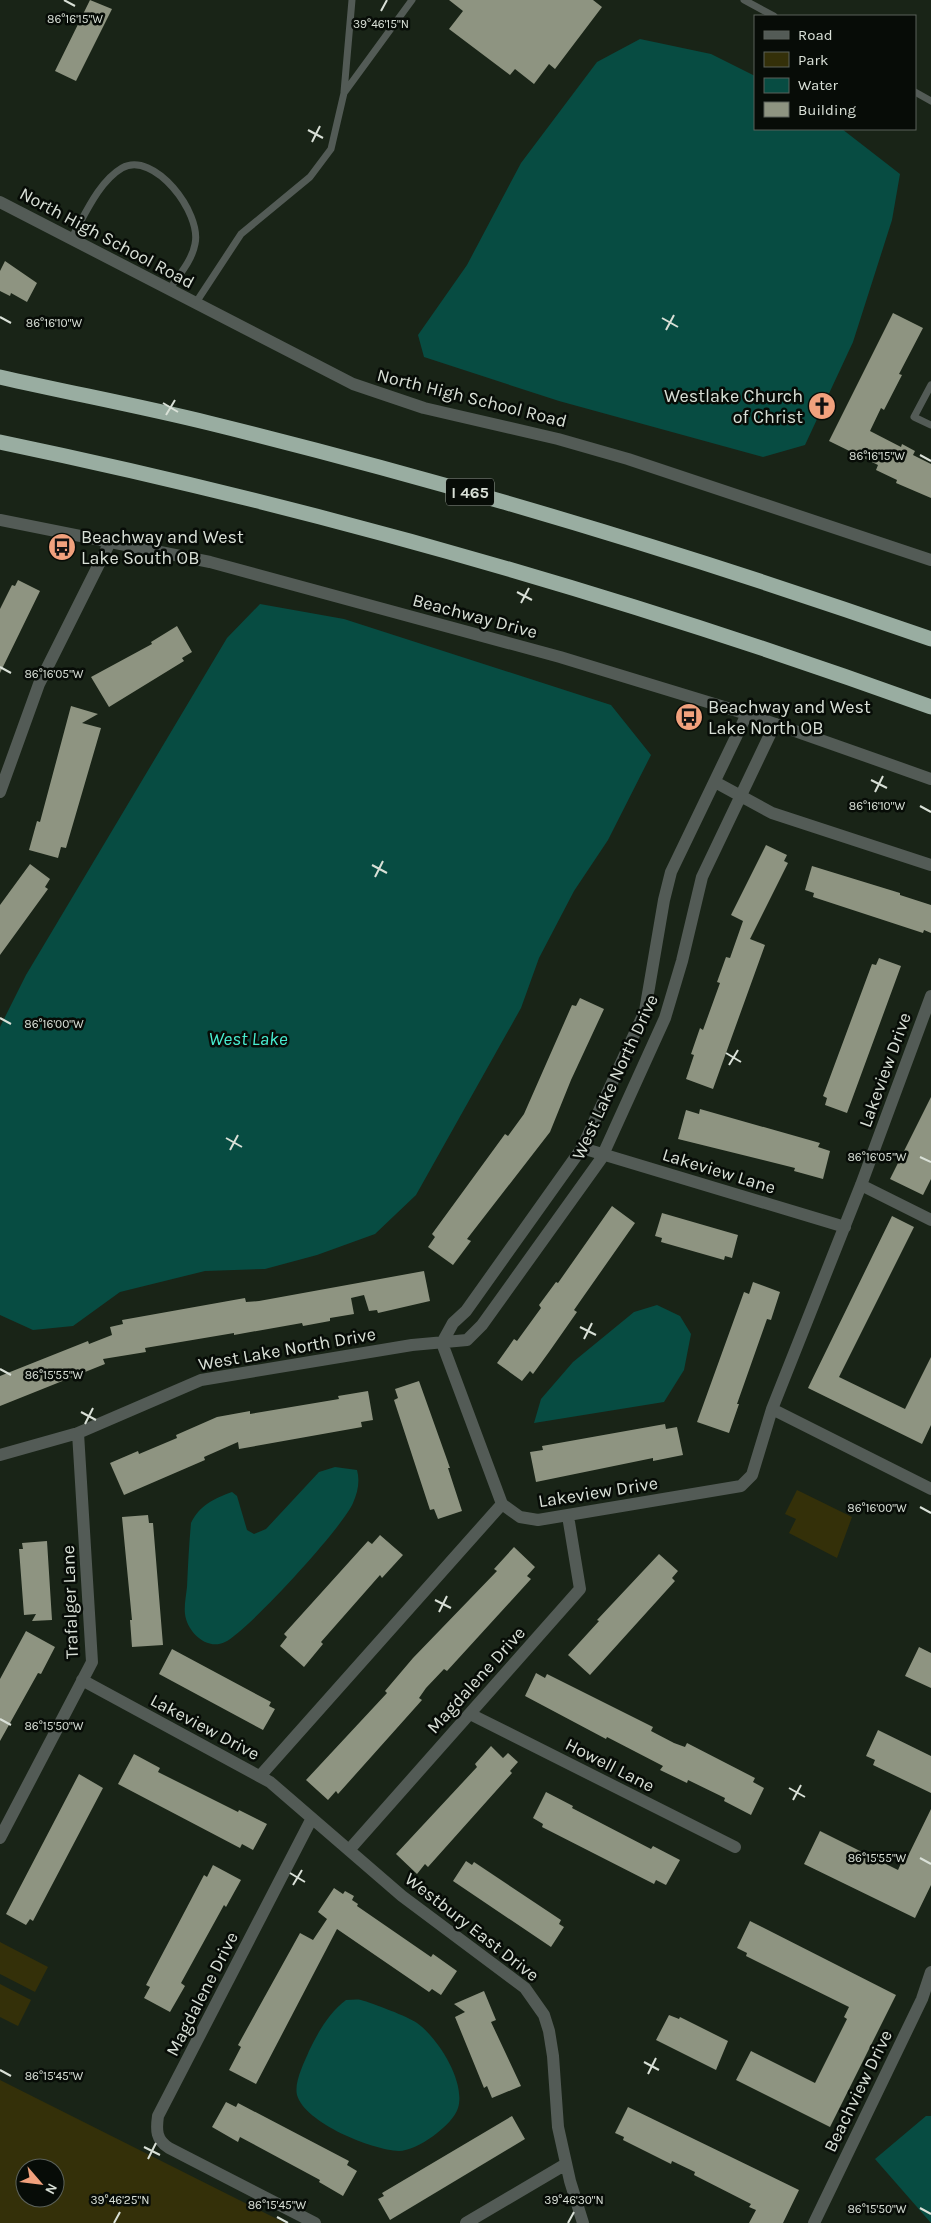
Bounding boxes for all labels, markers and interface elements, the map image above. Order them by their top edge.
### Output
text: 86°16'15"W [47,12,103,26]
legend [754,15,916,130]
text: 39°46'15"N [353,17,409,31]
text: Road [798,26,833,44]
text: Park [798,51,828,69]
text: Water [798,76,839,94]
text: Building [798,101,856,119]
street label: North High School Road [16,183,198,293]
text: 86°16'10"W [26,316,82,330]
street label: North High School Road [375,364,569,432]
place label: Westlake Church of Christ [664,385,803,428]
church icon: Westlake Church of Christ [807,391,837,421]
text: 86°16'15"W [849,449,905,463]
road number: I 465 [446,478,494,506]
place label: Beachway and West Lake South OB [81,526,244,569]
bus stop icon: Beachway and West Lake South OB [47,532,77,562]
street label: Beachway Drive [410,589,540,643]
text: 86°16'05"W [24,667,84,681]
place label: Beachway and West Lake North OB [708,696,871,739]
bus stop icon: Beachway and West Lake North OB [674,702,704,732]
text: 86°16'10"W [849,799,905,813]
street label: West Lake North Drive [567,991,663,1163]
street label: Lakeview Drive [854,1010,916,1130]
text: 86°16'00"W [24,1017,84,1031]
water label: West Lake [208,1028,288,1050]
street label: Lakeview Lane [660,1143,778,1199]
text: 86°16'05"W [847,1150,907,1164]
street label: West Lake North Drive [197,1323,377,1375]
text: 86°15'55"W [25,1368,84,1382]
street label: Lakeview Drive [537,1472,659,1512]
text: 86°16'00"W [847,1501,907,1515]
street label: Trafalger Lane [57,1545,83,1659]
street label: Magdalene Drive [422,1622,530,1738]
street label: Lakeview Drive [147,1689,263,1765]
text: 86°15'50"W [25,1719,84,1733]
street label: Howell Lane [562,1733,658,1797]
text: 86°15'55"W [848,1851,907,1865]
street label: Westbury East Drive [401,1868,543,1986]
street label: Magdalene Drive [161,1928,243,2060]
street label: Beachview Drive [819,2026,897,2156]
text: 86°15'45"W [25,2069,84,2083]
north arrow [15,2158,65,2208]
text: N [41,2180,61,2197]
text: 39°46'25"N [91,2193,149,2207]
text: 39°46'30"N [544,2193,604,2207]
text: 86°15'45"W [248,2198,307,2212]
text: 86°15'50"W [848,2202,907,2216]

